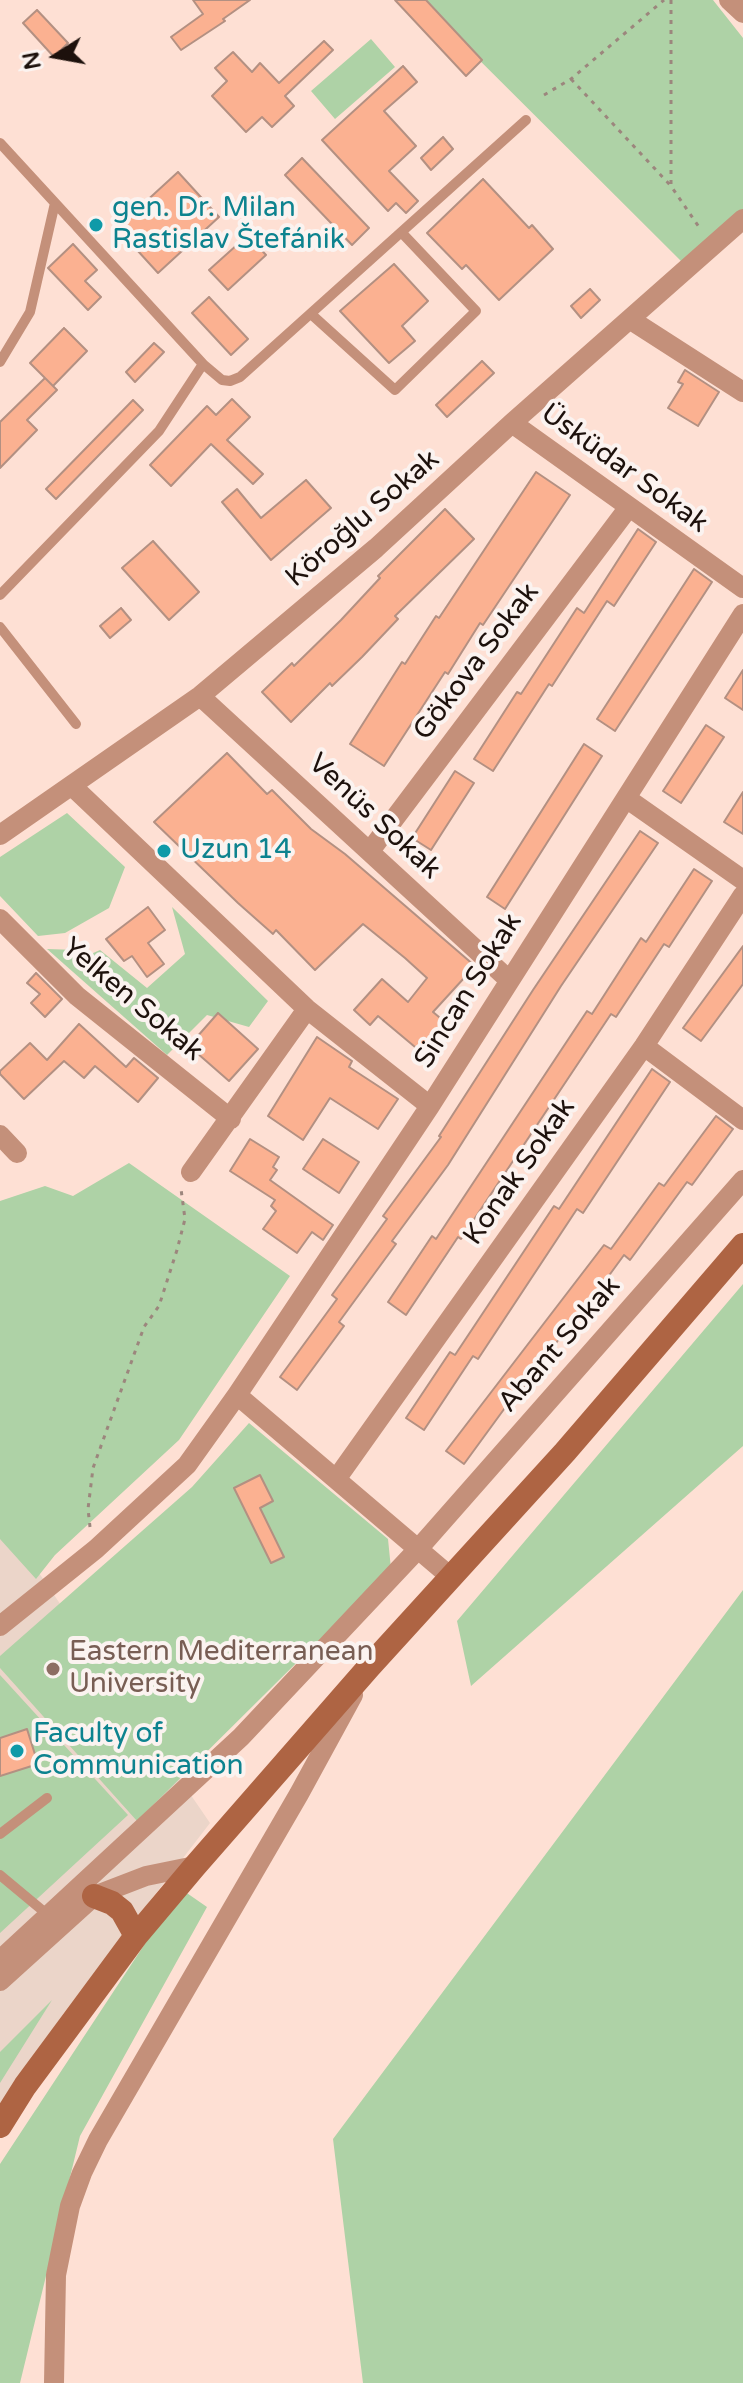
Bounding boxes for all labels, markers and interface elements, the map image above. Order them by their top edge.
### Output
north arrow [16,16,96,96]
text: N [18,49,47,72]
place label: gen. Dr. Milan Rastislav Štefánik [112,192,345,258]
marker: gen. Dr. Milan Rastislav Štefánik [87,216,105,234]
street label: Üsküdar Sokak [534,397,714,541]
street label: Köroğlu Sokak [279,443,447,595]
street label: Gökova Sokak [407,577,547,747]
street label: Venüs Sokak [301,747,447,887]
place label: Uzun 14 [180,834,292,868]
marker: Uzun 14 [155,842,173,860]
street label: Sincan Sokak [408,907,530,1075]
street label: Yelken Sokak [55,931,209,1069]
street label: Konak Sokak [457,1092,583,1252]
street label: Abant Sokak [492,1270,628,1420]
place label: Eastern Mediterranean University [69,1636,373,1702]
marker: Eastern Mediterranean University [44,1660,62,1678]
place label: Faculty of Communication [33,1718,243,1784]
marker: Faculty of Communication [8,1742,26,1760]

